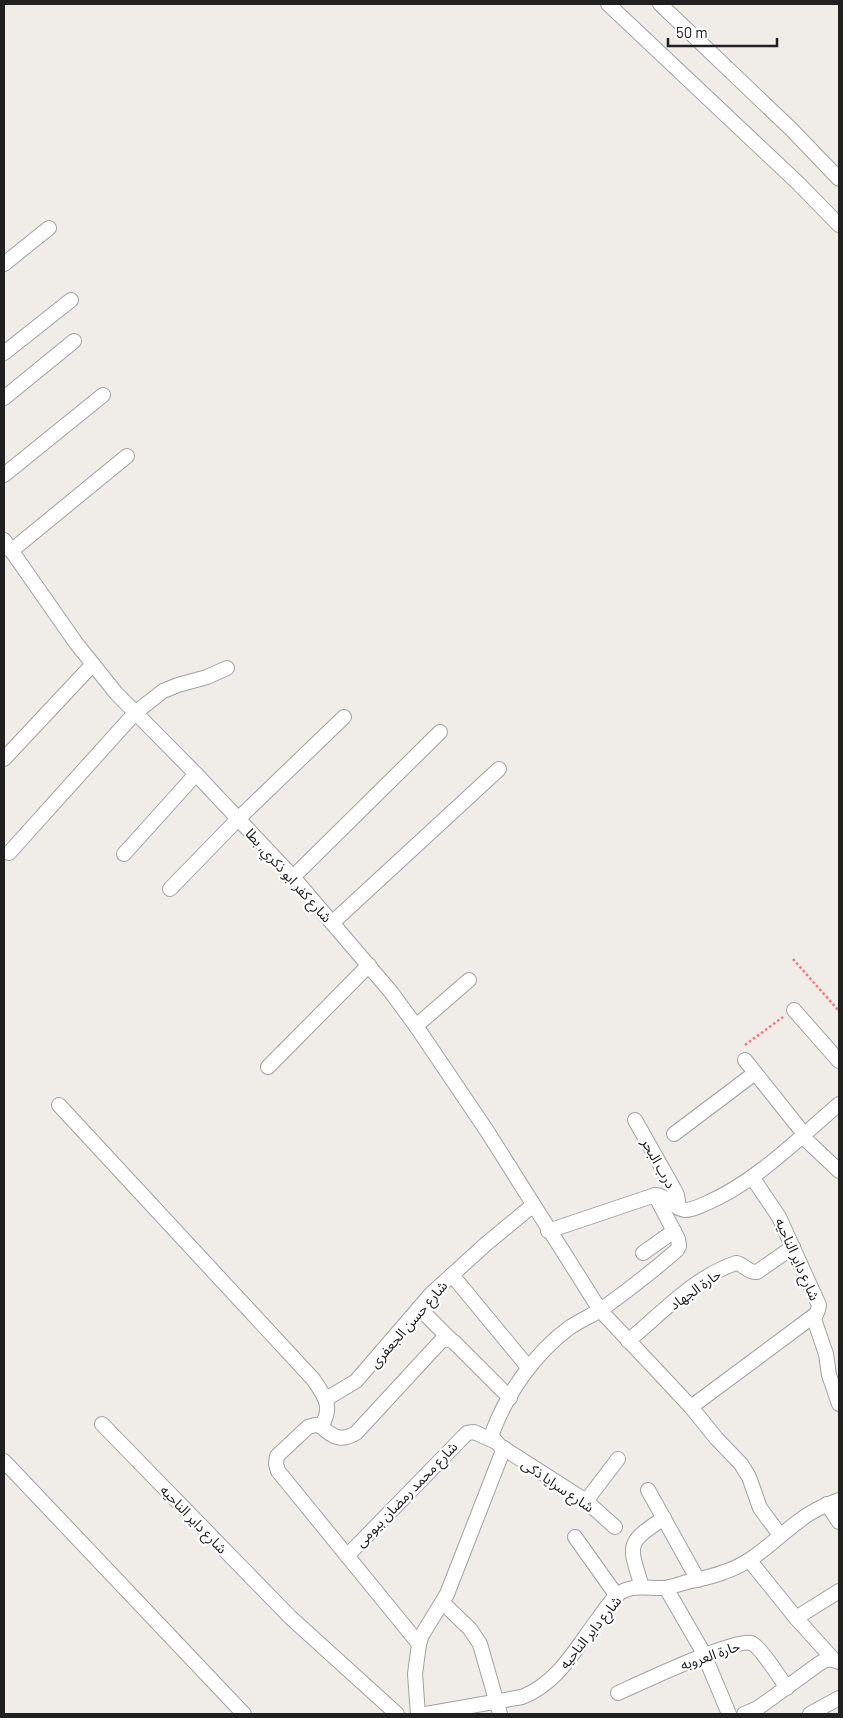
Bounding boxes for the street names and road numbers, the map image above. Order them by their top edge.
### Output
street label: شارع كفر ابو ذكري, بطا [240,825,336,928]
street label: درب البحر [637,1134,680,1192]
street label: شارع داير الناحيه [769,1215,824,1304]
street label: حارة الجهاد [666,1265,725,1314]
street label: شارع حسن الجعفرى [366,1277,453,1373]
street label: شارع محمد رمضان بيومى [351,1438,463,1552]
street label: شارع سرايا ذكى [517,1455,597,1518]
street label: شارع داير الناحيه [155,1481,231,1559]
street label: شارع داير الناحيه [555,1592,627,1674]
street label: حارة العروبه [678,1637,742,1674]

